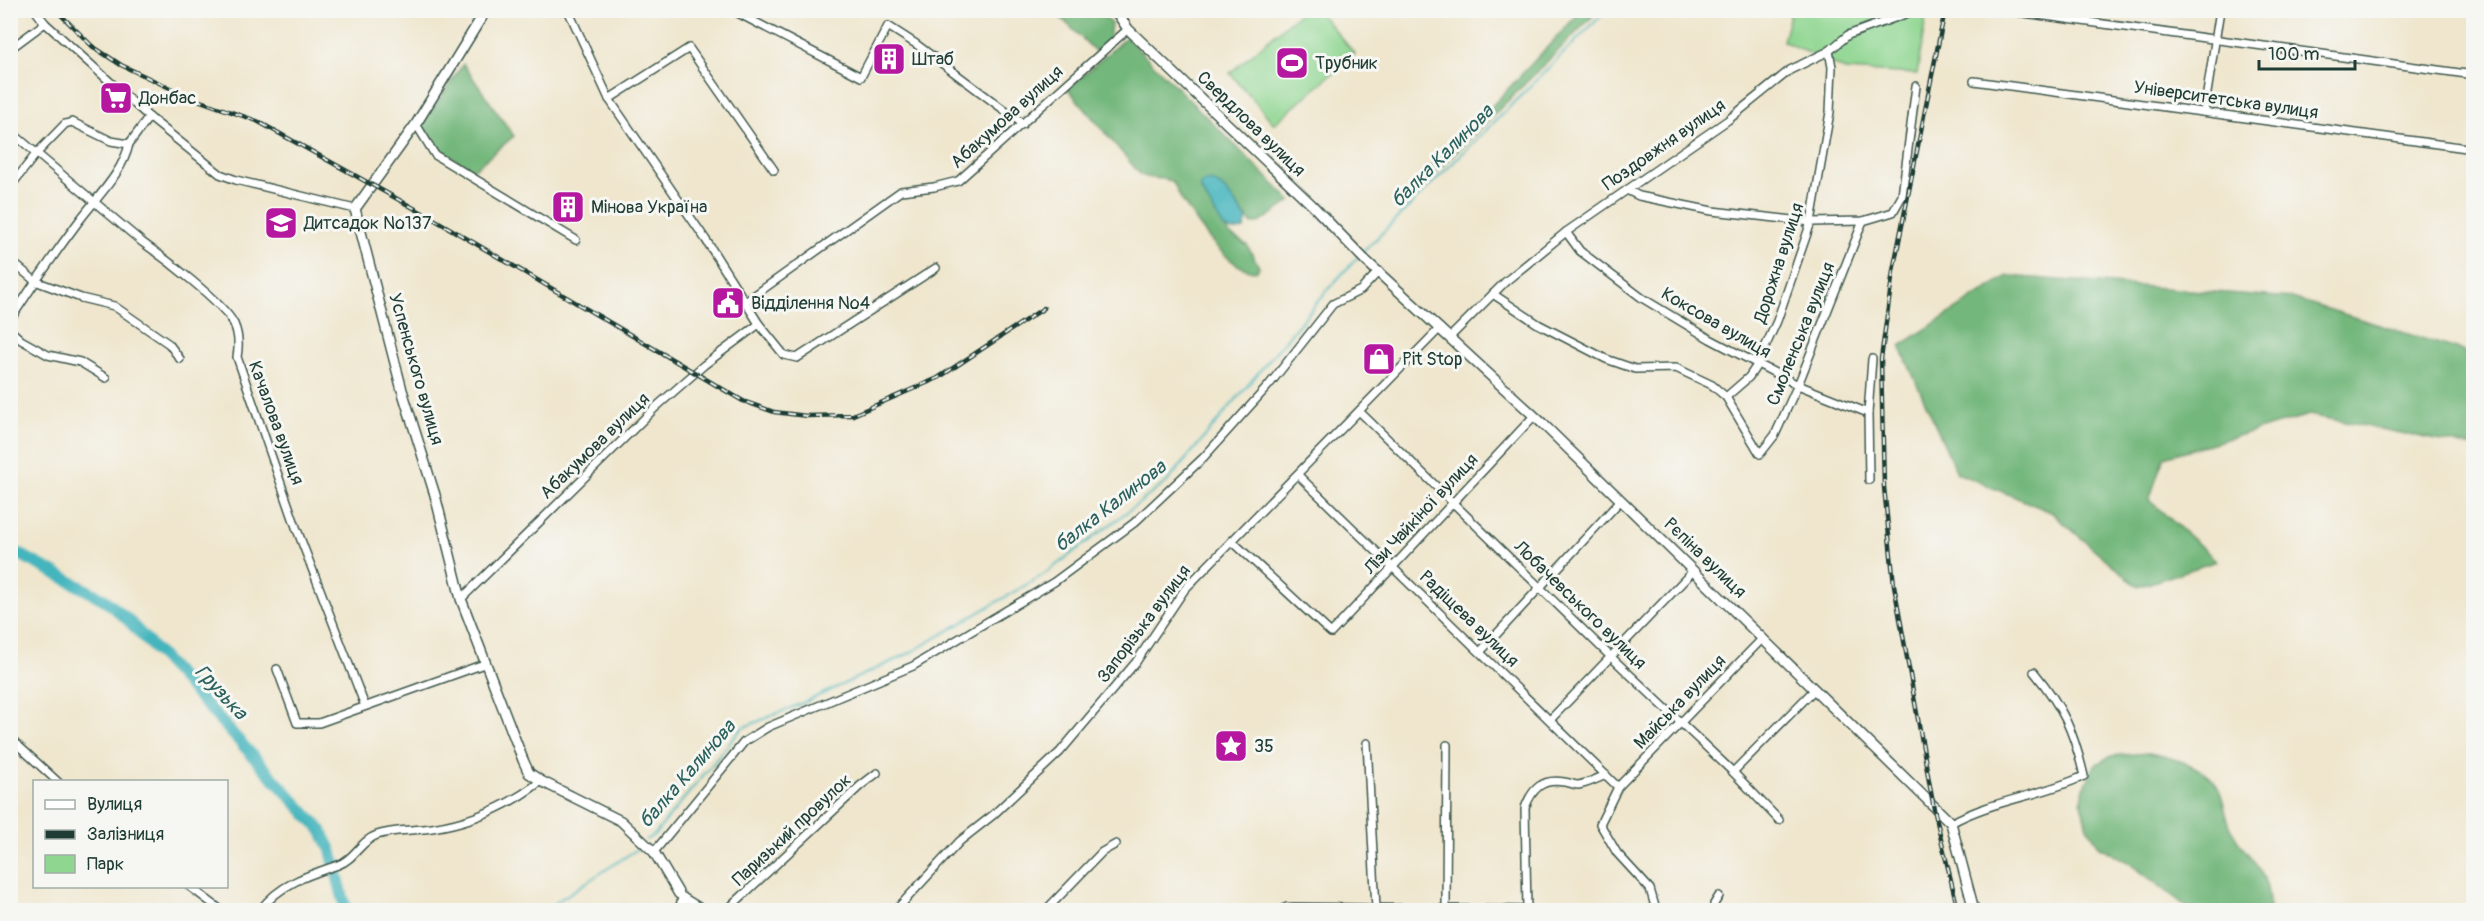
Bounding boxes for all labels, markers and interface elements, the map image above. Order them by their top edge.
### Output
scale bar [2259,33,2355,71]
building icon: Штаб [871,41,907,77]
text: 100 m [2268,43,2320,66]
sports icon: Трубник [1274,45,1310,81]
place label: Штаб [912,48,954,71]
place label: Трубник [1315,52,1378,75]
street label: Абакумова вулиця [946,60,1068,174]
street label: Свердлова вулиця [1192,66,1310,182]
street label: Університетська вулиця [2132,76,2320,124]
supermarket icon: Донбас [98,80,134,116]
place label: Донбас [138,87,196,110]
street label: Поздовжня вулиця [1598,94,1730,196]
water label: балка Калинова [1385,98,1500,213]
building icon: Мінова Україна [550,189,586,225]
place label: Мінова Україна [591,196,707,219]
street label: Дорожна вулиця [1748,200,1809,327]
school or university icon: Дитсадок №137 [263,205,299,241]
place label: Дитсадок №137 [303,212,432,235]
street label: Смоленська вулиця [1762,259,1840,409]
street label: Коксова вулиця [1657,282,1775,364]
public building icon: Відділення №4 [710,285,746,321]
street label: Успенського вулиця [383,290,449,448]
place label: Відділення №4 [751,292,871,315]
shop icon: Pit Stop [1361,341,1397,377]
place label: Pit Stop [1402,348,1462,371]
street label: Качалова вулиця [243,358,309,488]
street label: Абакумова вулиця [535,388,655,504]
street label: Лізи Чайкіної вулиця [1358,449,1483,580]
water label: балка Калинова [1049,453,1172,558]
street label: Рєпіна вулиця [1659,513,1751,603]
street label: Лобачевського вулиця [1508,535,1651,674]
street label: Запорізька вулиця [1092,560,1196,688]
street label: Радіщева вулиця [1414,566,1524,672]
street label: Майська вулиця [1629,650,1731,754]
water label: Грузька [189,659,254,726]
water label: балка Калинова [633,713,742,833]
place icon: 35 [1213,728,1249,764]
place label: 35 [1254,735,1274,758]
street label: Паризький провулок [728,769,856,891]
legend [33,780,228,888]
text: Вулиця [87,793,142,816]
text: Залізниця [87,823,164,846]
text: Парк [87,853,124,876]

